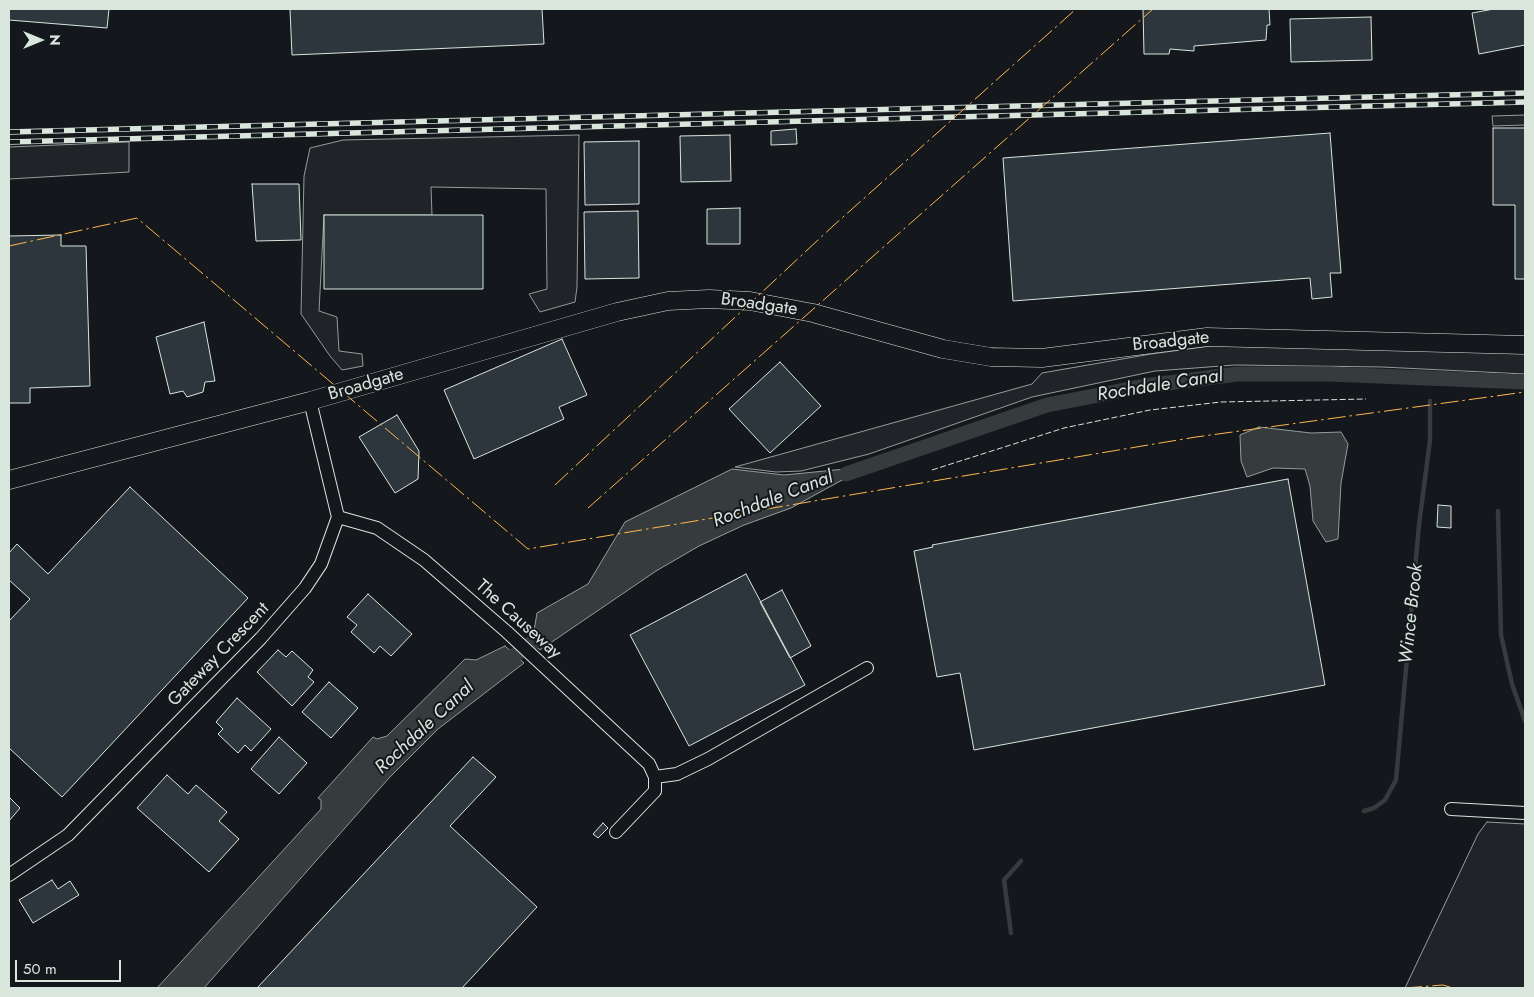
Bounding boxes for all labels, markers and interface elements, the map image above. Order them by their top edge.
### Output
north arrow [15,15,65,65]
text: N [45,34,65,46]
street label: Broadgate [719,289,799,321]
street label: Broadgate [1131,327,1211,357]
street label: Broadgate [326,364,406,406]
water label: Rochdale Canal [1096,365,1224,407]
water label: Rochdale Canal [710,467,836,533]
water label: Wince Brook [1395,562,1429,666]
street label: The Causeway [471,576,565,664]
street label: Gateway Crescent [164,598,274,712]
water label: Rochdale Canal [371,676,479,780]
scale bar [18,950,124,982]
text: 50 m [23,958,57,980]

